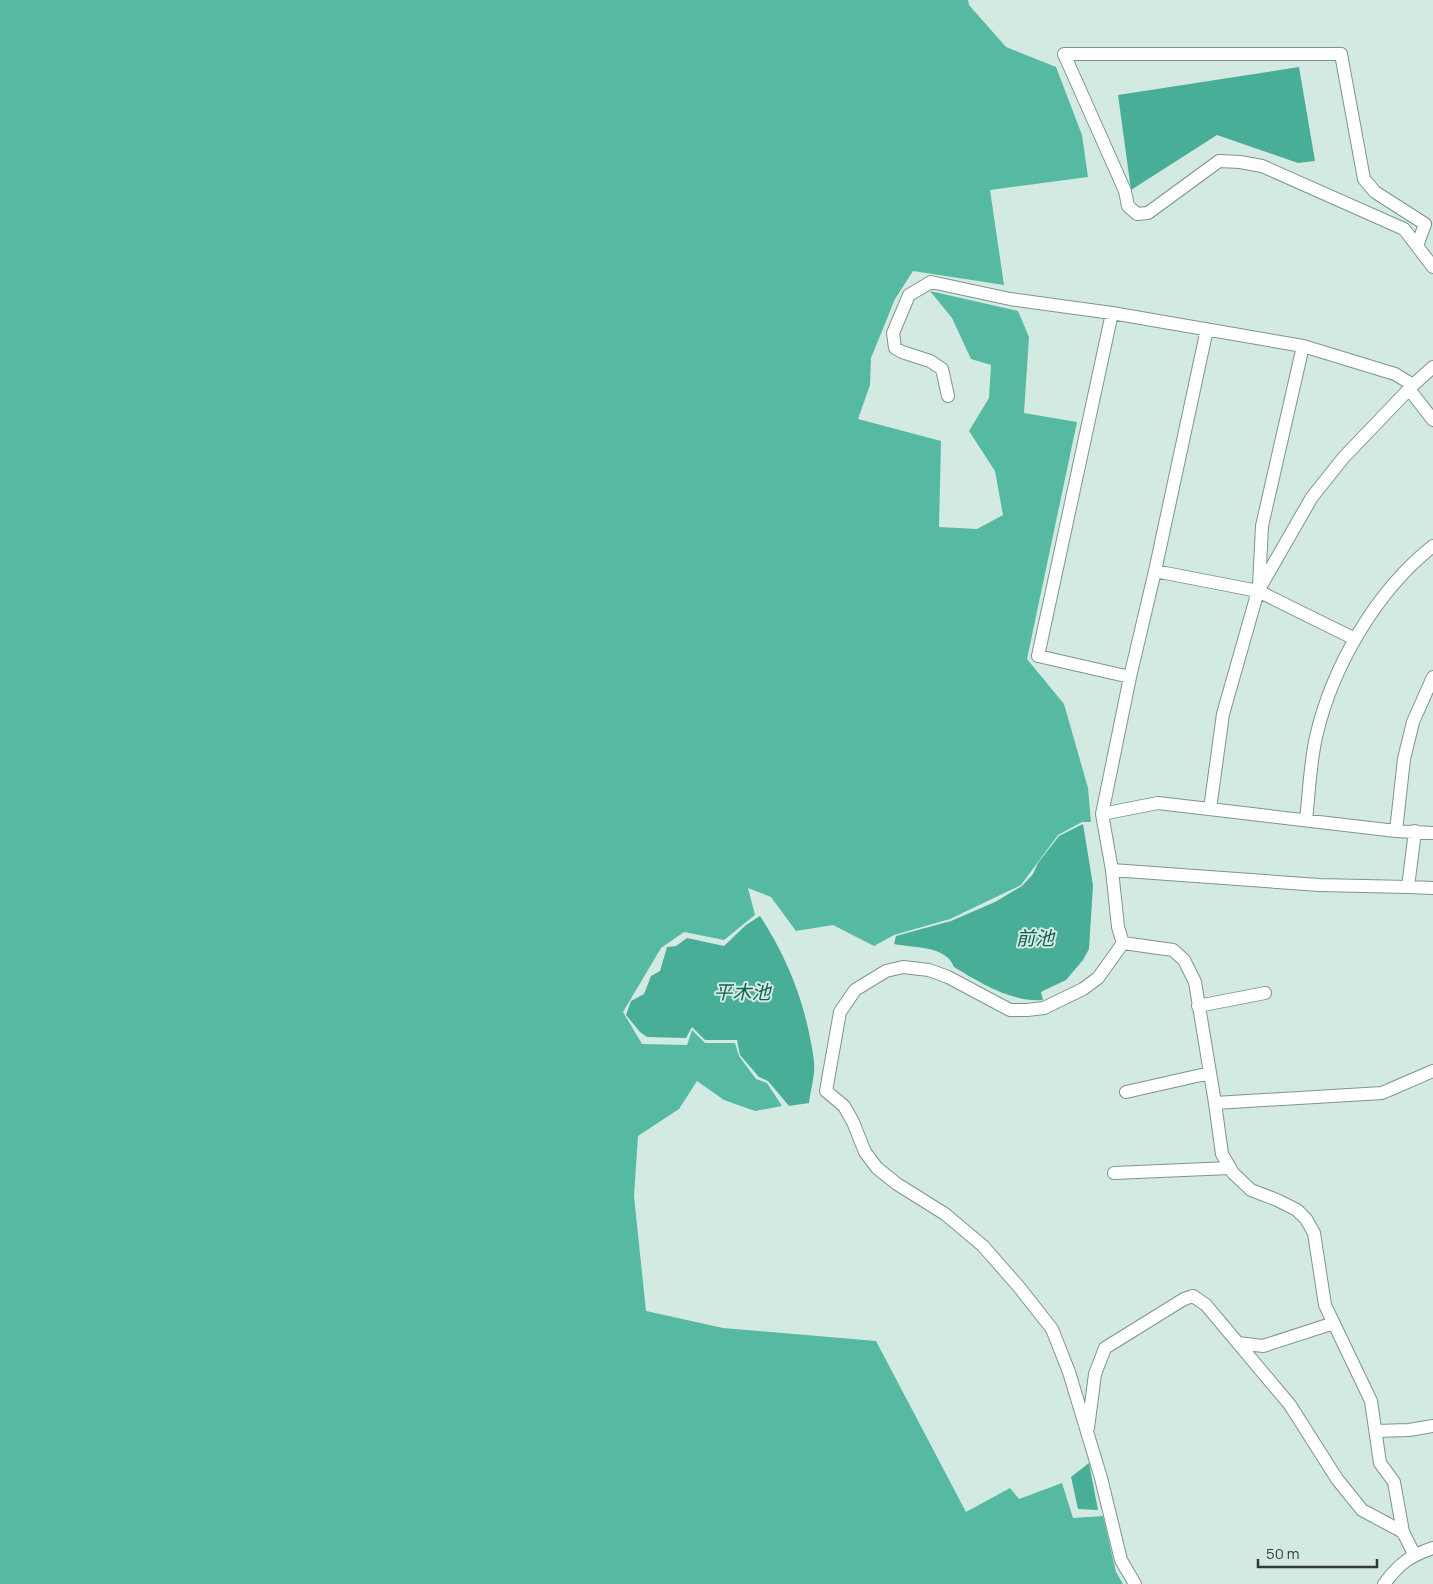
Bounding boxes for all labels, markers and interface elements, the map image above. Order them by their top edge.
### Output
water label: 前池 [1016,925,1056,951]
water label: 平木池 [713,979,772,1005]
scale bar [1258,1536,1377,1568]
text: 50 m [1266,1543,1300,1564]

